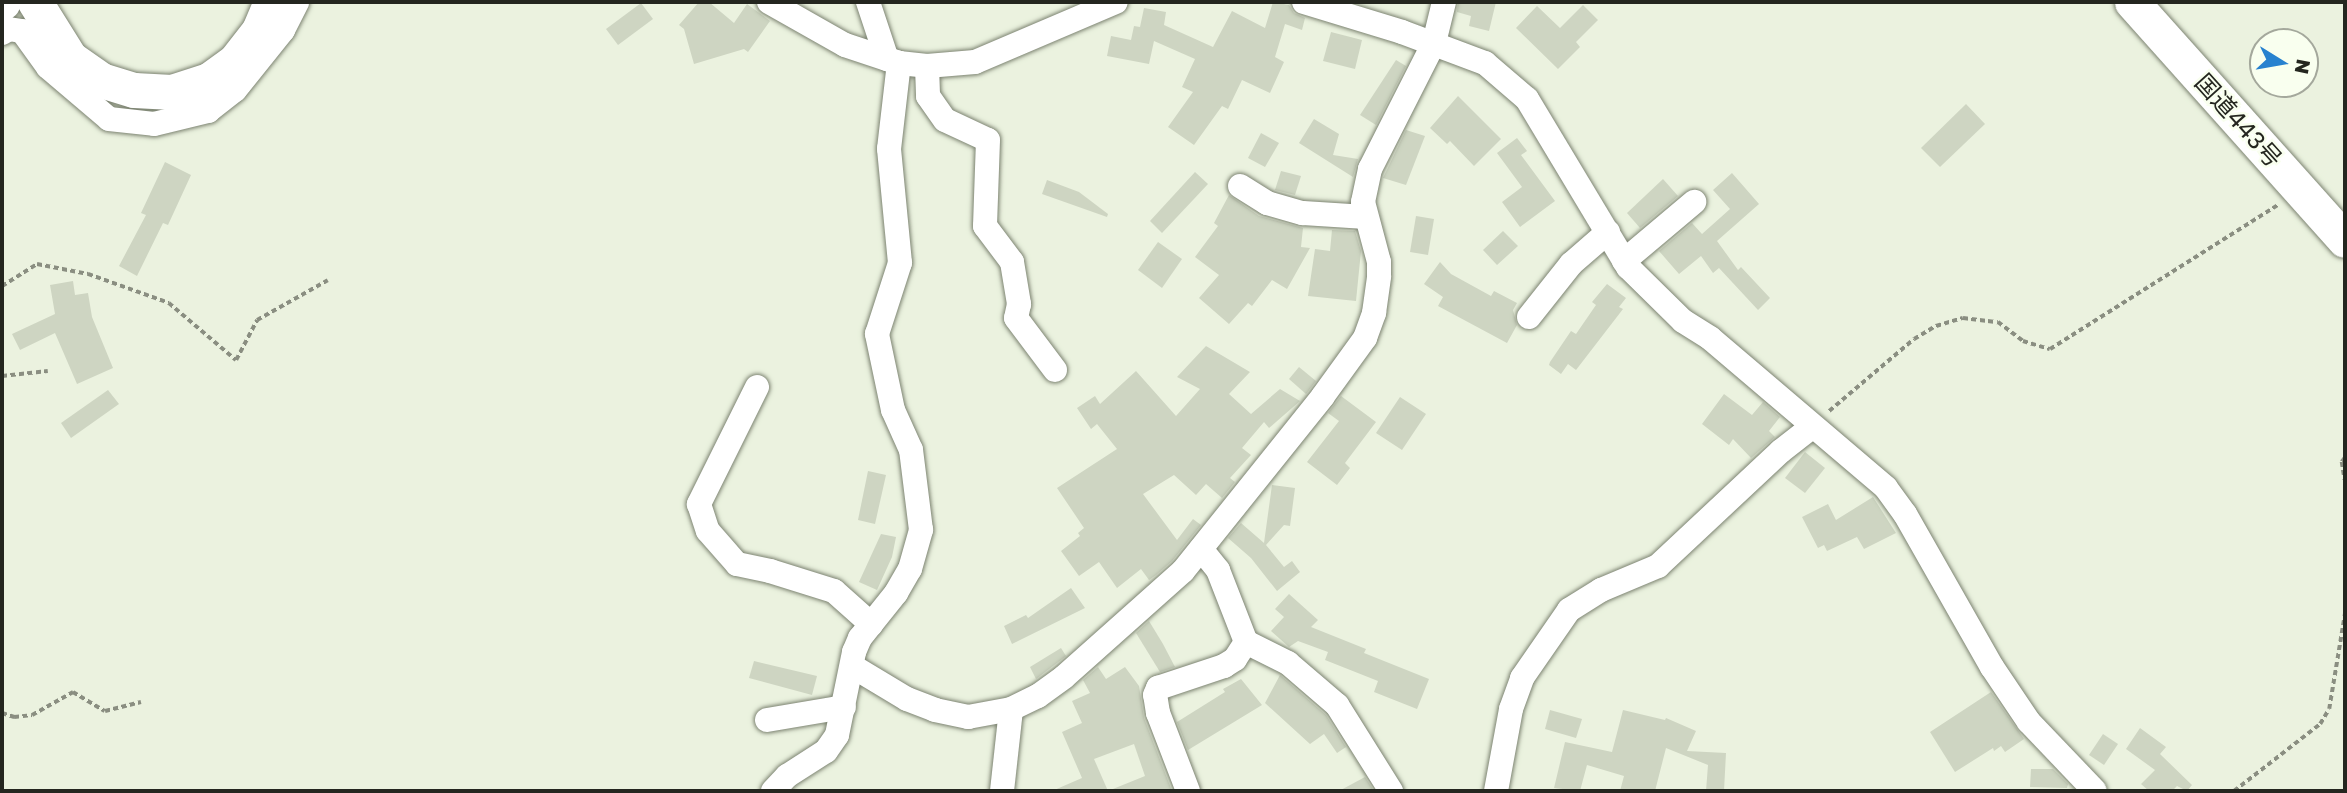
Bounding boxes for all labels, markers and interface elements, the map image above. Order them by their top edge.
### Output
north arrow [2249,28,2319,98]
text: N [2290,57,2316,76]
street label: 国道443号 [2190,68,2288,172]

